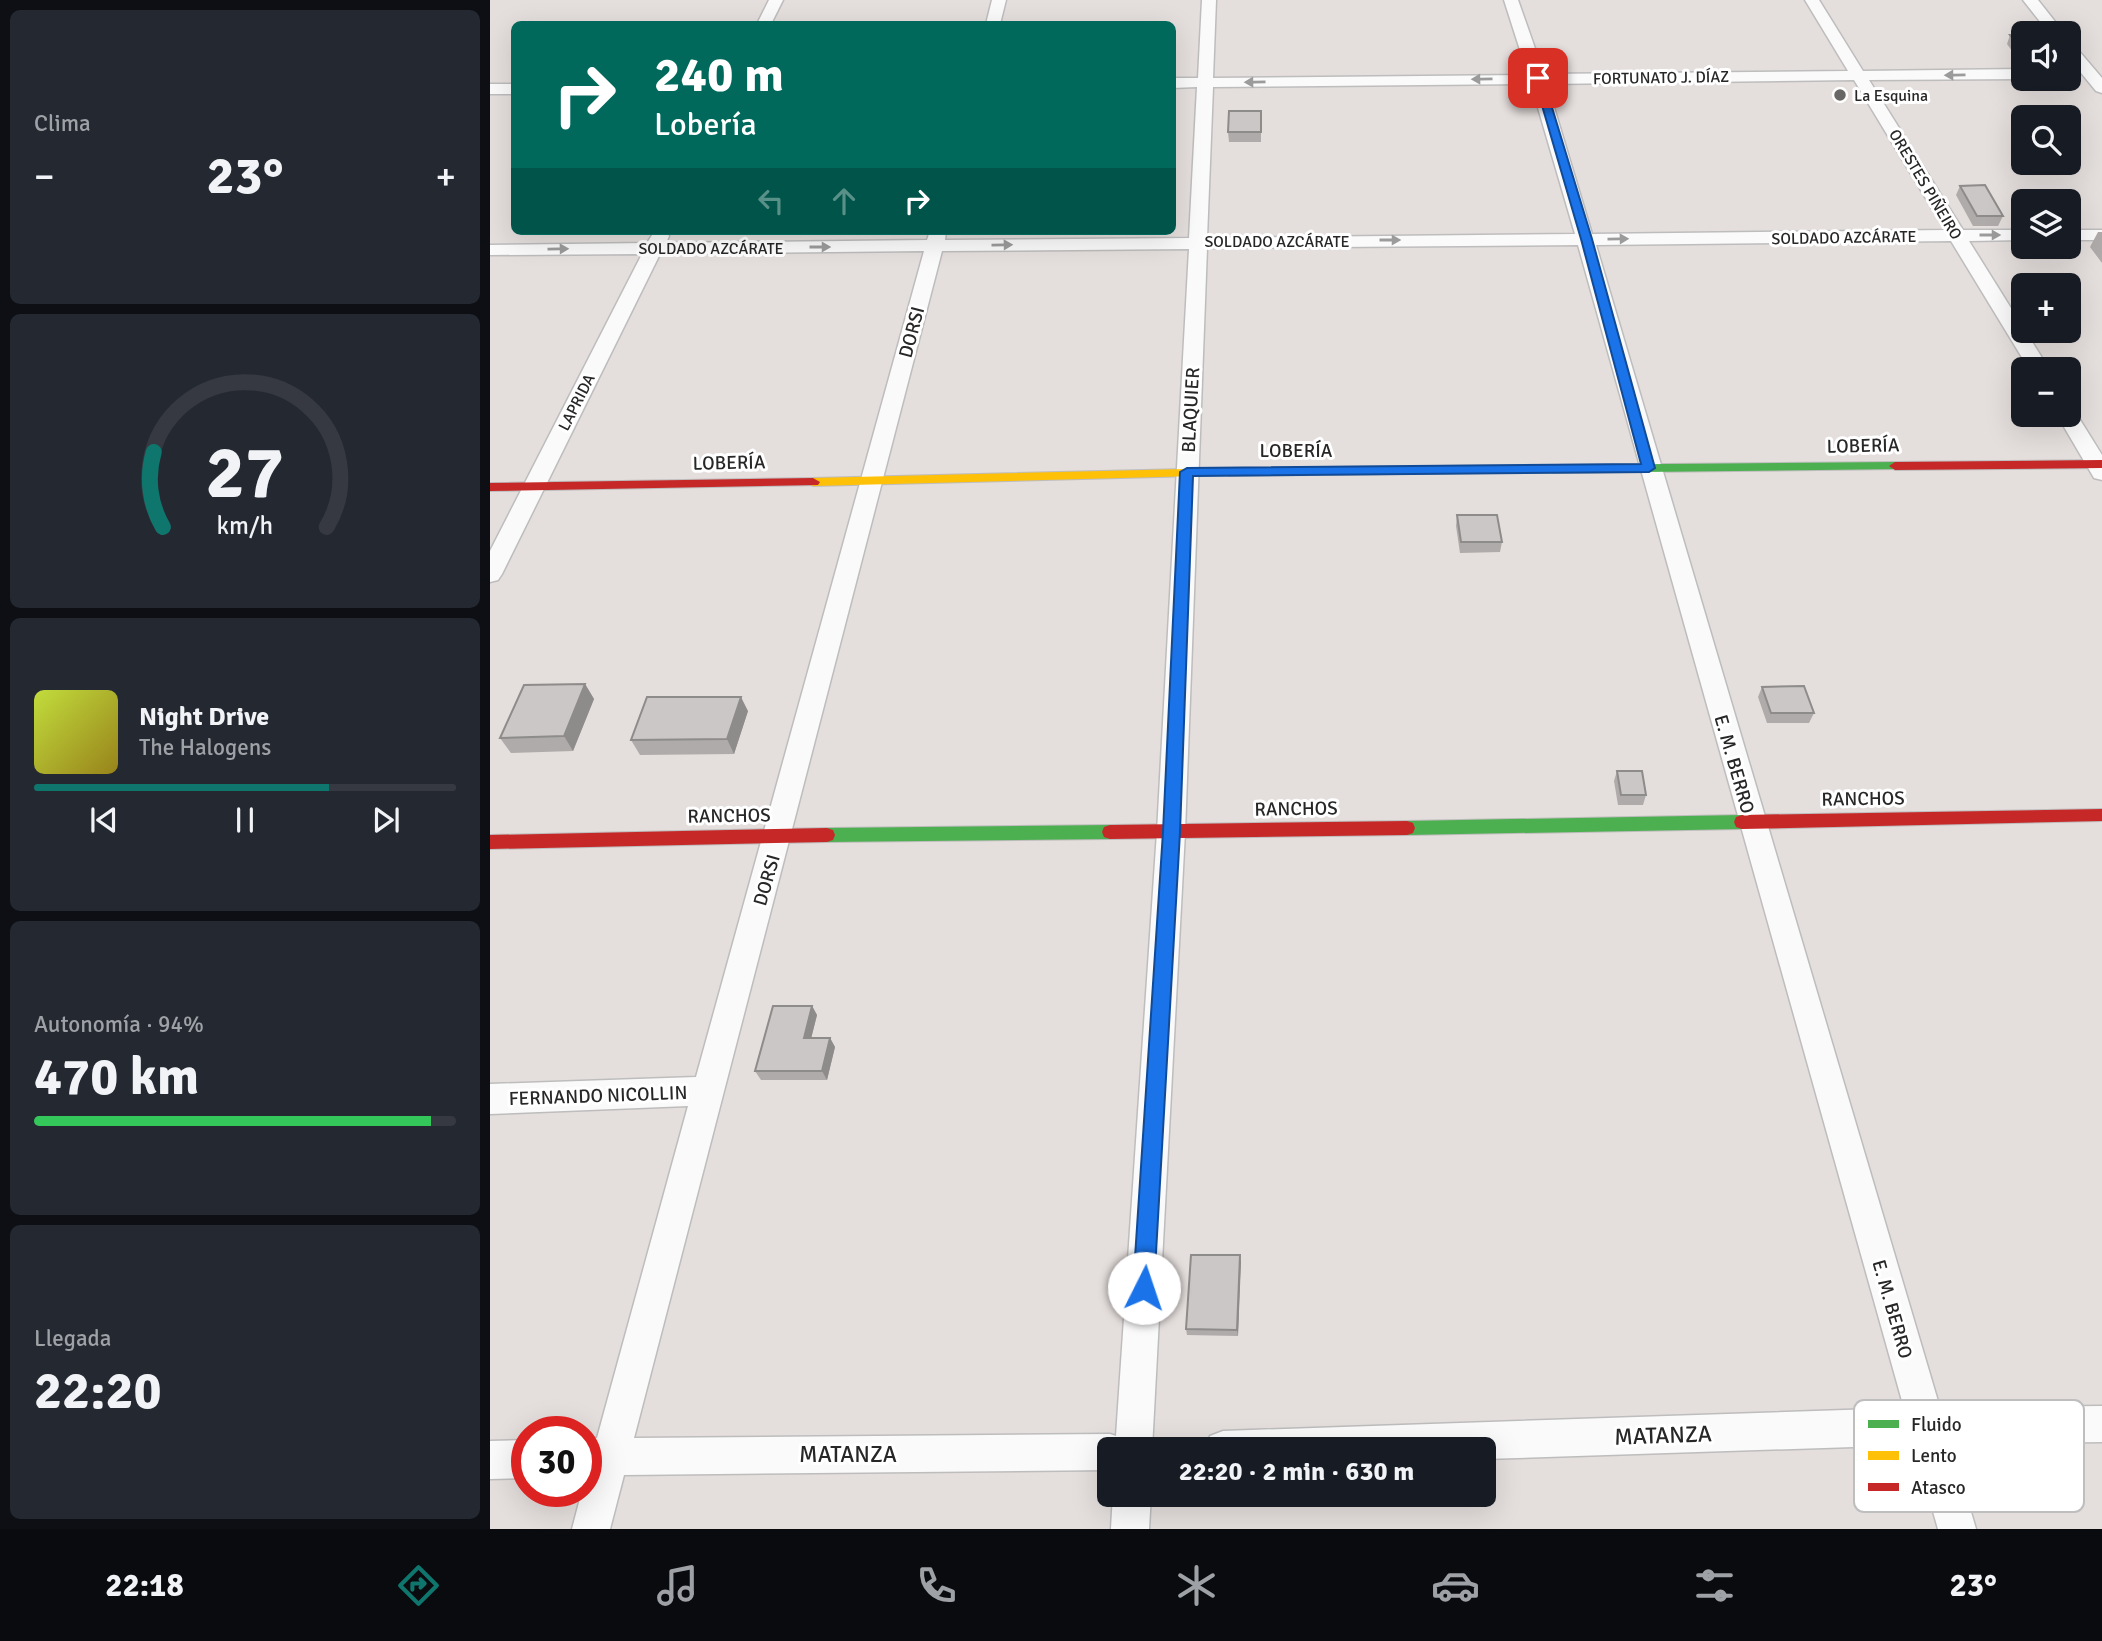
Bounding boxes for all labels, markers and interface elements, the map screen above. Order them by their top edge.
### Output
map controls [2011,21,2081,427]
button: sound [2011,21,2081,91]
text: 240 m [654,45,784,105]
pin [1508,48,1568,108]
icon: right [539,49,630,140]
icon: arrive [1519,59,1557,97]
street label: FORTUNATO J. DÍAZ [1593,67,1729,89]
one-way arrow [1944,69,1966,81]
one-way arrow [1471,73,1493,85]
one-way arrow [1244,76,1266,88]
place label: La Esquina [1854,86,1928,106]
marker: La Esquina [1832,87,1848,103]
text: Lobería [654,105,757,144]
button: search [2011,105,2081,175]
text: Clima [34,109,91,138]
street label: ORESTES PIÑEIRO [1884,126,1966,243]
text: 23° [207,144,283,208]
text: − [34,153,55,200]
text: + [435,153,456,200]
icon: left [752,182,790,220]
icon: ahead [825,182,863,220]
icon: right [898,182,936,220]
button: layers [2011,189,2081,259]
street label: SOLDADO AZCÁRATE [1771,227,1917,249]
one-way arrow [1979,229,2001,241]
street label: SOLDADO AZCÁRATE [1204,232,1350,252]
one-way arrow [1607,233,1629,244]
one-way arrow [1379,234,1401,246]
street label: SOLDADO AZCÁRATE [638,239,784,259]
one-way arrow [991,239,1013,251]
one-way arrow [810,241,832,253]
one-way arrow [547,244,569,255]
button: + [2011,273,2081,343]
street label: DORSI [894,304,930,361]
button: − [2011,357,2081,427]
street label: BLAQUIER [1177,367,1205,453]
street label: LAPRIDA [554,370,600,434]
text: 27 [206,429,284,518]
street label: LOBERÍA [1826,433,1900,459]
street label: LOBERÍA [1260,439,1333,463]
street label: LOBERÍA [692,450,766,476]
text: km/h [217,509,273,540]
text: Night Drive [139,701,269,733]
street label: E. M. BERRO [1708,712,1760,816]
text: The Halogens [139,733,271,762]
street label: RANCHOS [1821,786,1905,812]
street label: RANCHOS [1254,796,1338,822]
icon: previous [85,801,123,839]
icon: pause [226,801,264,839]
icon: next [367,801,405,839]
street label: RANCHOS [687,803,771,829]
street label: DORSI [748,852,786,909]
text: Autonomía · 94% [34,1010,204,1039]
text: 470 km [34,1045,199,1109]
street label: FERNANDO NICOLLIN [508,1081,688,1111]
position arrow [1107,1251,1181,1325]
street label: E. M. BERRO [1866,1257,1918,1361]
text: Llegada [34,1324,111,1353]
text: 22:20 [34,1359,162,1423]
legend [1854,1400,2084,1512]
text: Fluido [1911,1413,1962,1437]
speed limit sign: 30 [511,1416,602,1507]
street label: MATANZA [1614,1419,1712,1452]
street label: MATANZA [799,1440,897,1469]
text: Lento [1911,1444,1957,1468]
text: 22:20 · 2 min · 630 m [1179,1456,1414,1488]
text: Atasco [1911,1476,1966,1500]
icon: directions [394,1561,443,1610]
icon: music [653,1561,702,1610]
icon: phone [912,1561,961,1610]
icon: climate [1172,1561,1221,1610]
icon: car [1431,1561,1480,1610]
icon: filters [1690,1561,1739,1610]
text: 22:18 [105,1566,184,1605]
text: 23° [1949,1566,1997,1605]

